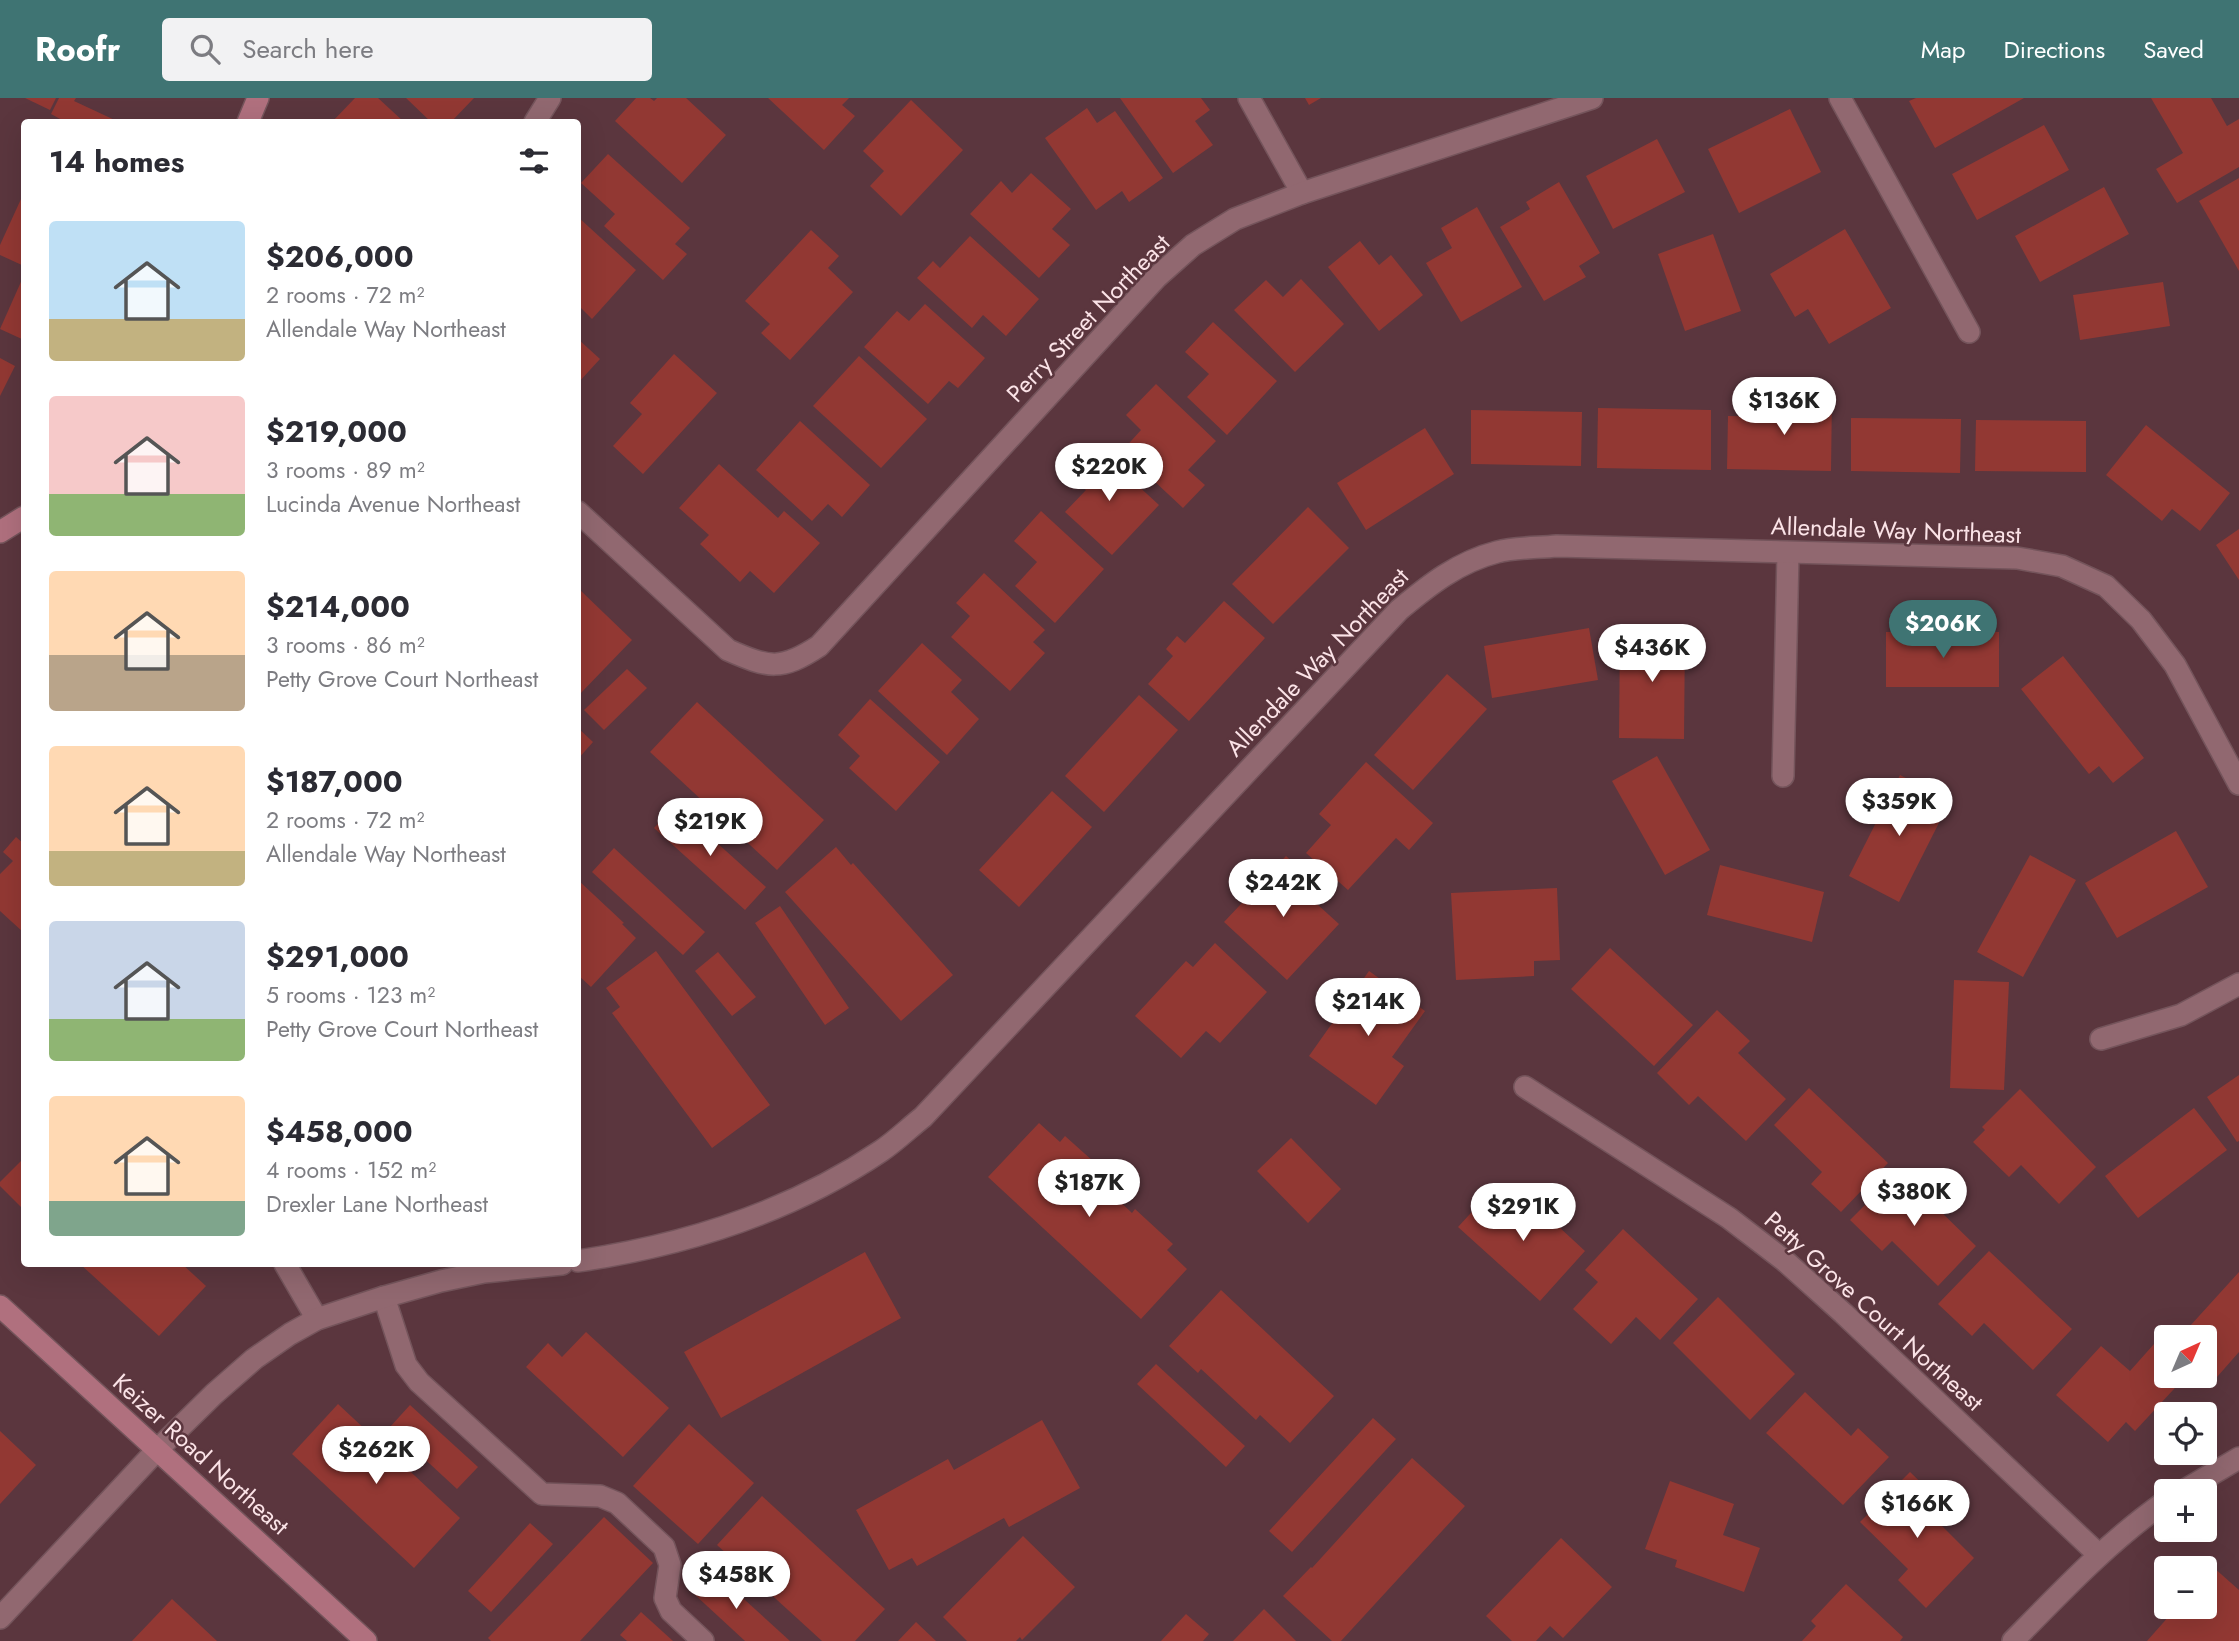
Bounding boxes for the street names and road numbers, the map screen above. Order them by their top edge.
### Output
street label: Perry Street Northeast [998,226,1178,410]
street label: Allendale Way Northeast [1770,508,2022,552]
street label: Allendale Way Northeast [1217,560,1417,764]
street label: Petty Grove Court Northeast [1757,1203,1991,1419]
street label: Keizer Road Northeast [105,1365,297,1543]

